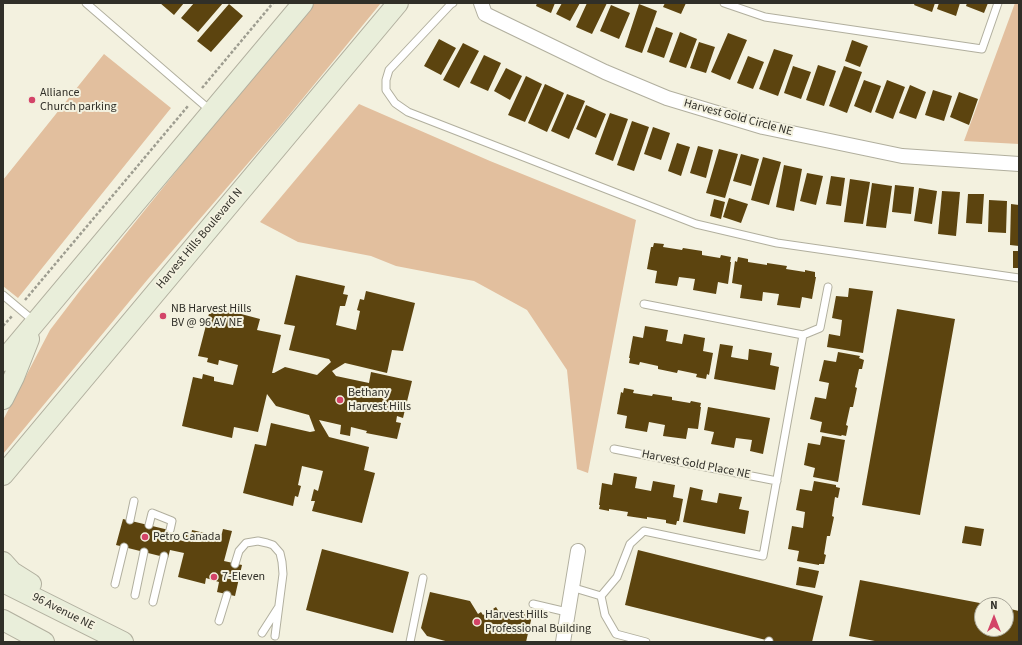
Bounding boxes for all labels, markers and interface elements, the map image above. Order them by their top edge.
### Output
place label: Alliance Church parking [40,86,117,114]
marker: Alliance Church parking [27,95,37,105]
street label: Harvest Gold Circle NE [682,97,794,139]
street label: Harvest Hills Boulevard N [154,186,246,292]
place label: NB Harvest Hills BV @ 96 AV NE [171,302,251,330]
marker: NB Harvest Hills BV @ 96 AV NE [158,311,168,321]
place label: Bethany Harvest Hills [348,386,411,414]
marker: Bethany Harvest Hills [335,395,345,405]
street label: Harvest Gold Place NE [640,447,752,483]
place label: Petro Canada [153,530,221,544]
marker: Petro Canada [140,532,150,542]
place label: 7-Eleven [222,570,265,584]
marker: 7-Eleven [209,572,219,582]
street label: 96 Avenue NE [30,590,96,634]
north arrow [974,597,1014,637]
text: N [990,598,998,613]
place label: Harvest Hills Professional Building [485,608,591,636]
marker: Harvest Hills Professional Building [472,617,482,627]

